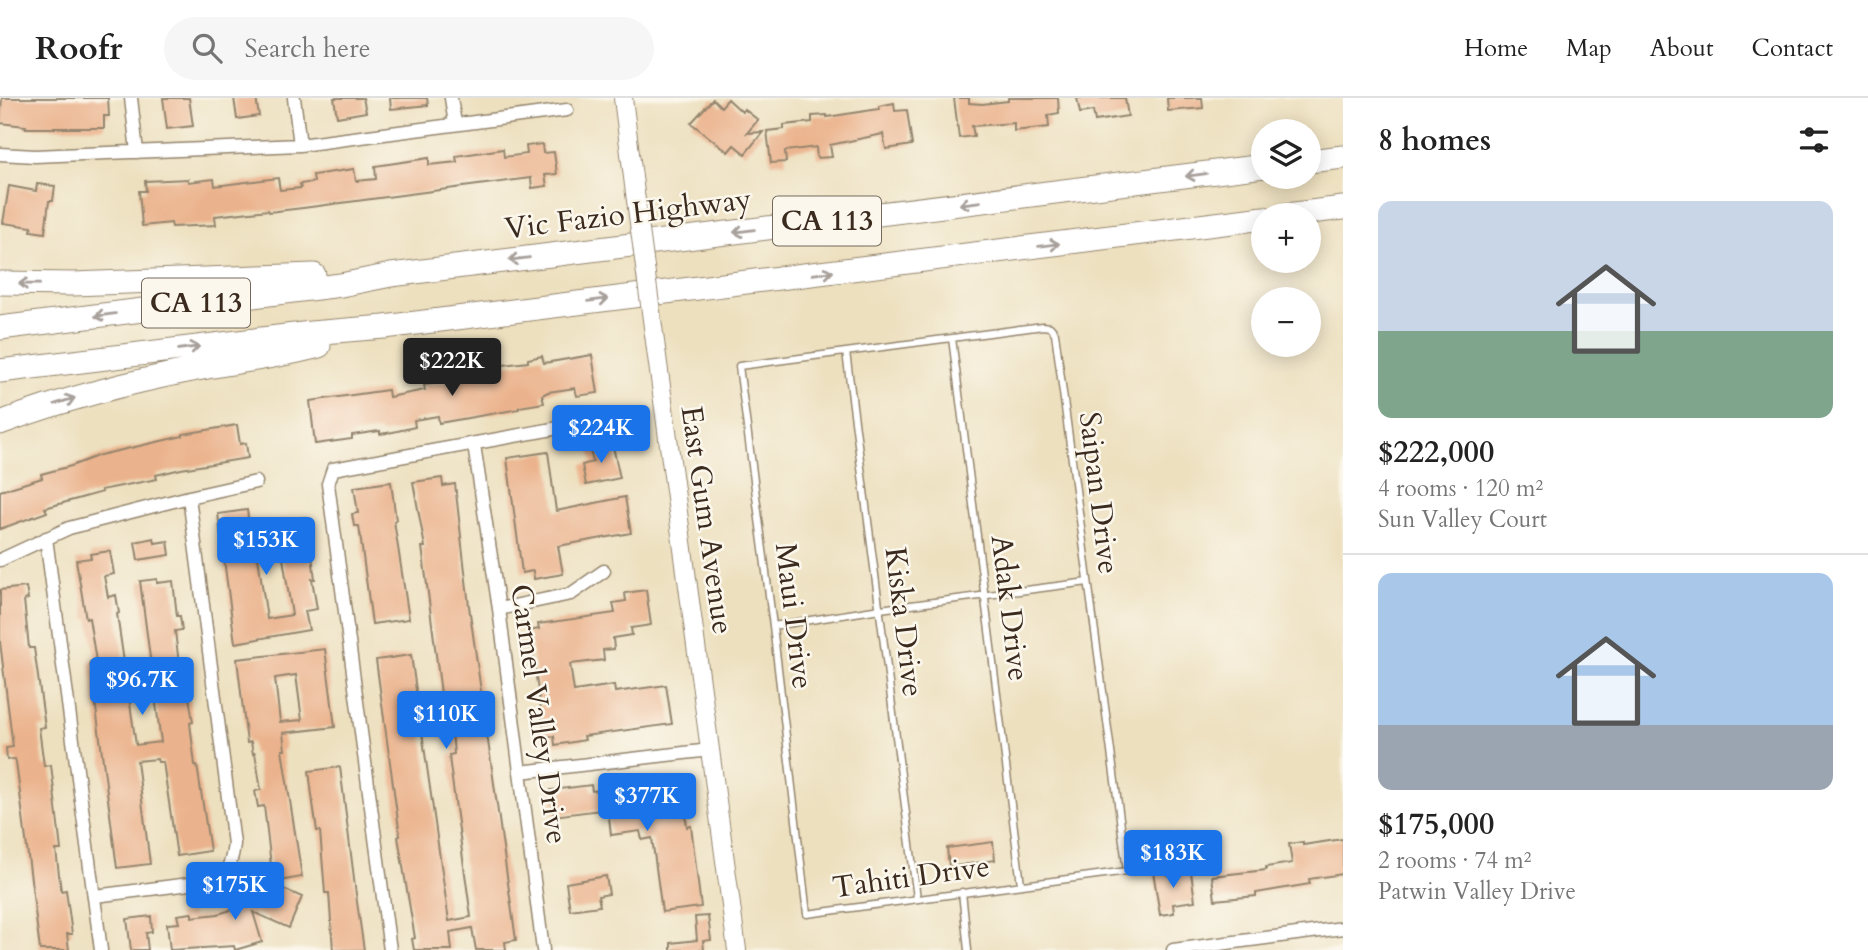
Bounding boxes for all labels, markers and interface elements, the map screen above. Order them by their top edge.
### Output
search box [164,17,654,80]
text: Roofr [35,26,122,71]
icon: search [188,29,226,67]
text: Search here [244,31,370,66]
text: Home [1464,32,1528,65]
text: Map [1566,32,1612,65]
text: About [1650,32,1714,65]
text: Contact [1752,32,1833,65]
map controls [1251,119,1321,357]
button: layers [1251,119,1321,189]
text: 8 homes [1378,120,1491,161]
icon: filters [1795,121,1833,159]
one-way arrow [1185,168,1208,181]
street label: Vic Fazio Highway [502,179,754,249]
road number: CA 113 [773,197,881,246]
one-way arrow [959,197,982,210]
button: + [1251,203,1321,273]
one-way arrow [733,225,756,238]
one-way arrow [1037,238,1060,251]
icon: home [1543,246,1669,372]
one-way arrow [508,253,530,266]
one-way arrow [812,266,834,279]
one-way arrow [17,277,40,291]
road number: CA 113 [142,278,250,328]
button: − [1251,287,1321,357]
one-way arrow [586,294,609,307]
one-way arrow [94,308,117,321]
pin: $222K [403,338,501,398]
one-way arrow [178,341,200,354]
text: $222K [419,345,485,376]
one-way arrow [53,394,75,407]
street label: East Gum Avenue [671,403,743,637]
pin: $224K [552,406,650,465]
street label: Saipan Drive [1069,410,1129,576]
text: $224K [568,412,634,443]
text: $222,000 [1378,432,1494,473]
text: 4 rooms · 120 m² [1378,473,1543,504]
text: Sun Valley Court [1378,504,1547,535]
pin: $153K [217,518,315,577]
text: $153K [233,524,299,555]
street label: Adak Drive [981,533,1039,683]
street label: Maui Drive [765,541,823,691]
street label: Kiska Drive [874,545,934,699]
street label: Carmel Valley Drive [500,581,578,847]
icon: home [1543,618,1669,744]
pin: $96.7K [85,658,199,717]
text: $96.7K [106,664,178,695]
pin: $110K [397,692,495,751]
text: $110K [413,698,479,729]
pin: $377K [598,774,696,833]
text: $377K [614,780,680,811]
text: $175,000 [1378,804,1494,845]
pin: $183K [1124,830,1222,890]
text: $183K [1140,837,1206,868]
text: 2 rooms · 74 m² [1378,845,1531,876]
street label: Tahiti Drive [830,846,992,908]
pin: $175K [186,862,284,922]
text: $175K [202,869,268,900]
text: Patwin Valley Drive [1378,876,1576,907]

